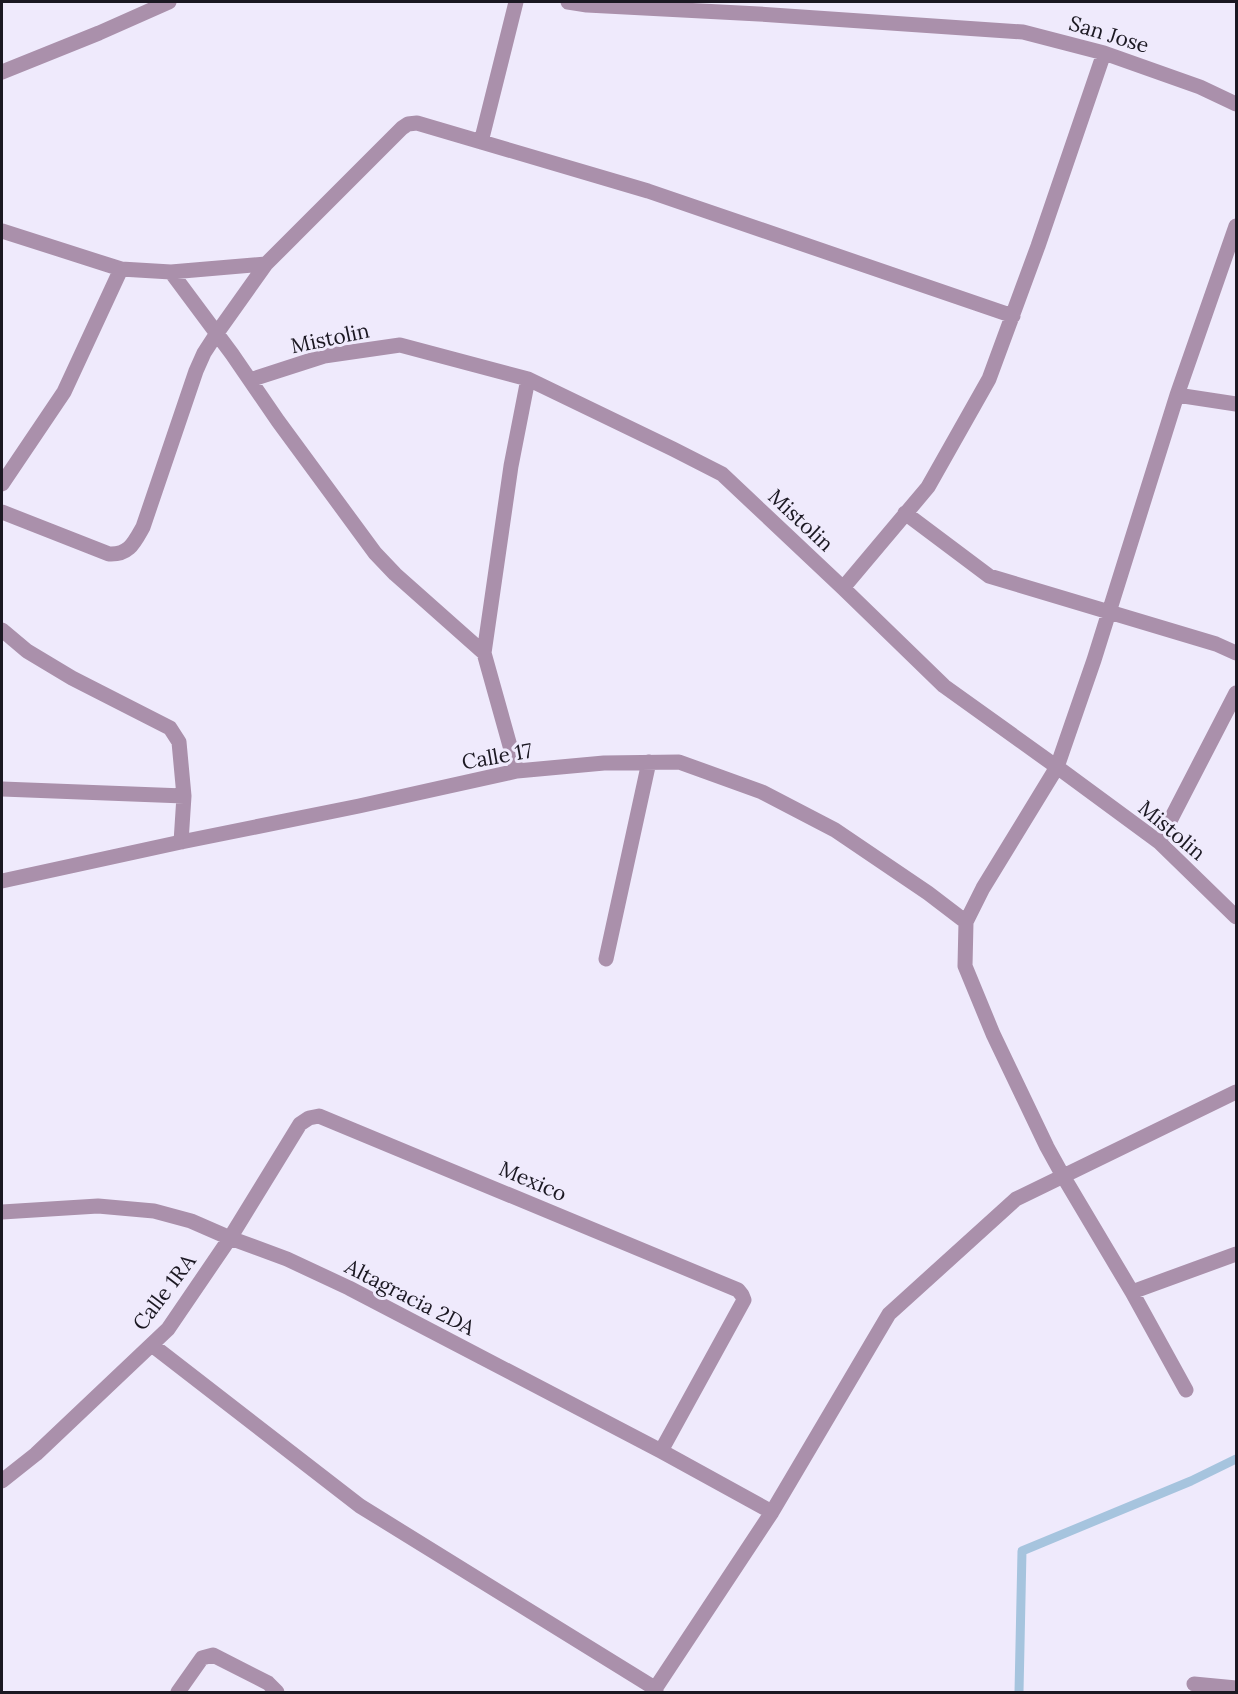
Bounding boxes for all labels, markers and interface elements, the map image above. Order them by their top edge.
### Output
street label: San Jose [1066,9,1152,59]
street label: Mistolin [288,316,372,359]
street label: Mistolin [763,483,840,557]
street label: Calle 17 [460,736,535,775]
street label: Mistolin [1133,794,1211,866]
street label: Mexico [495,1155,571,1207]
street label: Calle 1RA [126,1248,202,1336]
street label: Altagracia 2DA [340,1252,480,1342]

